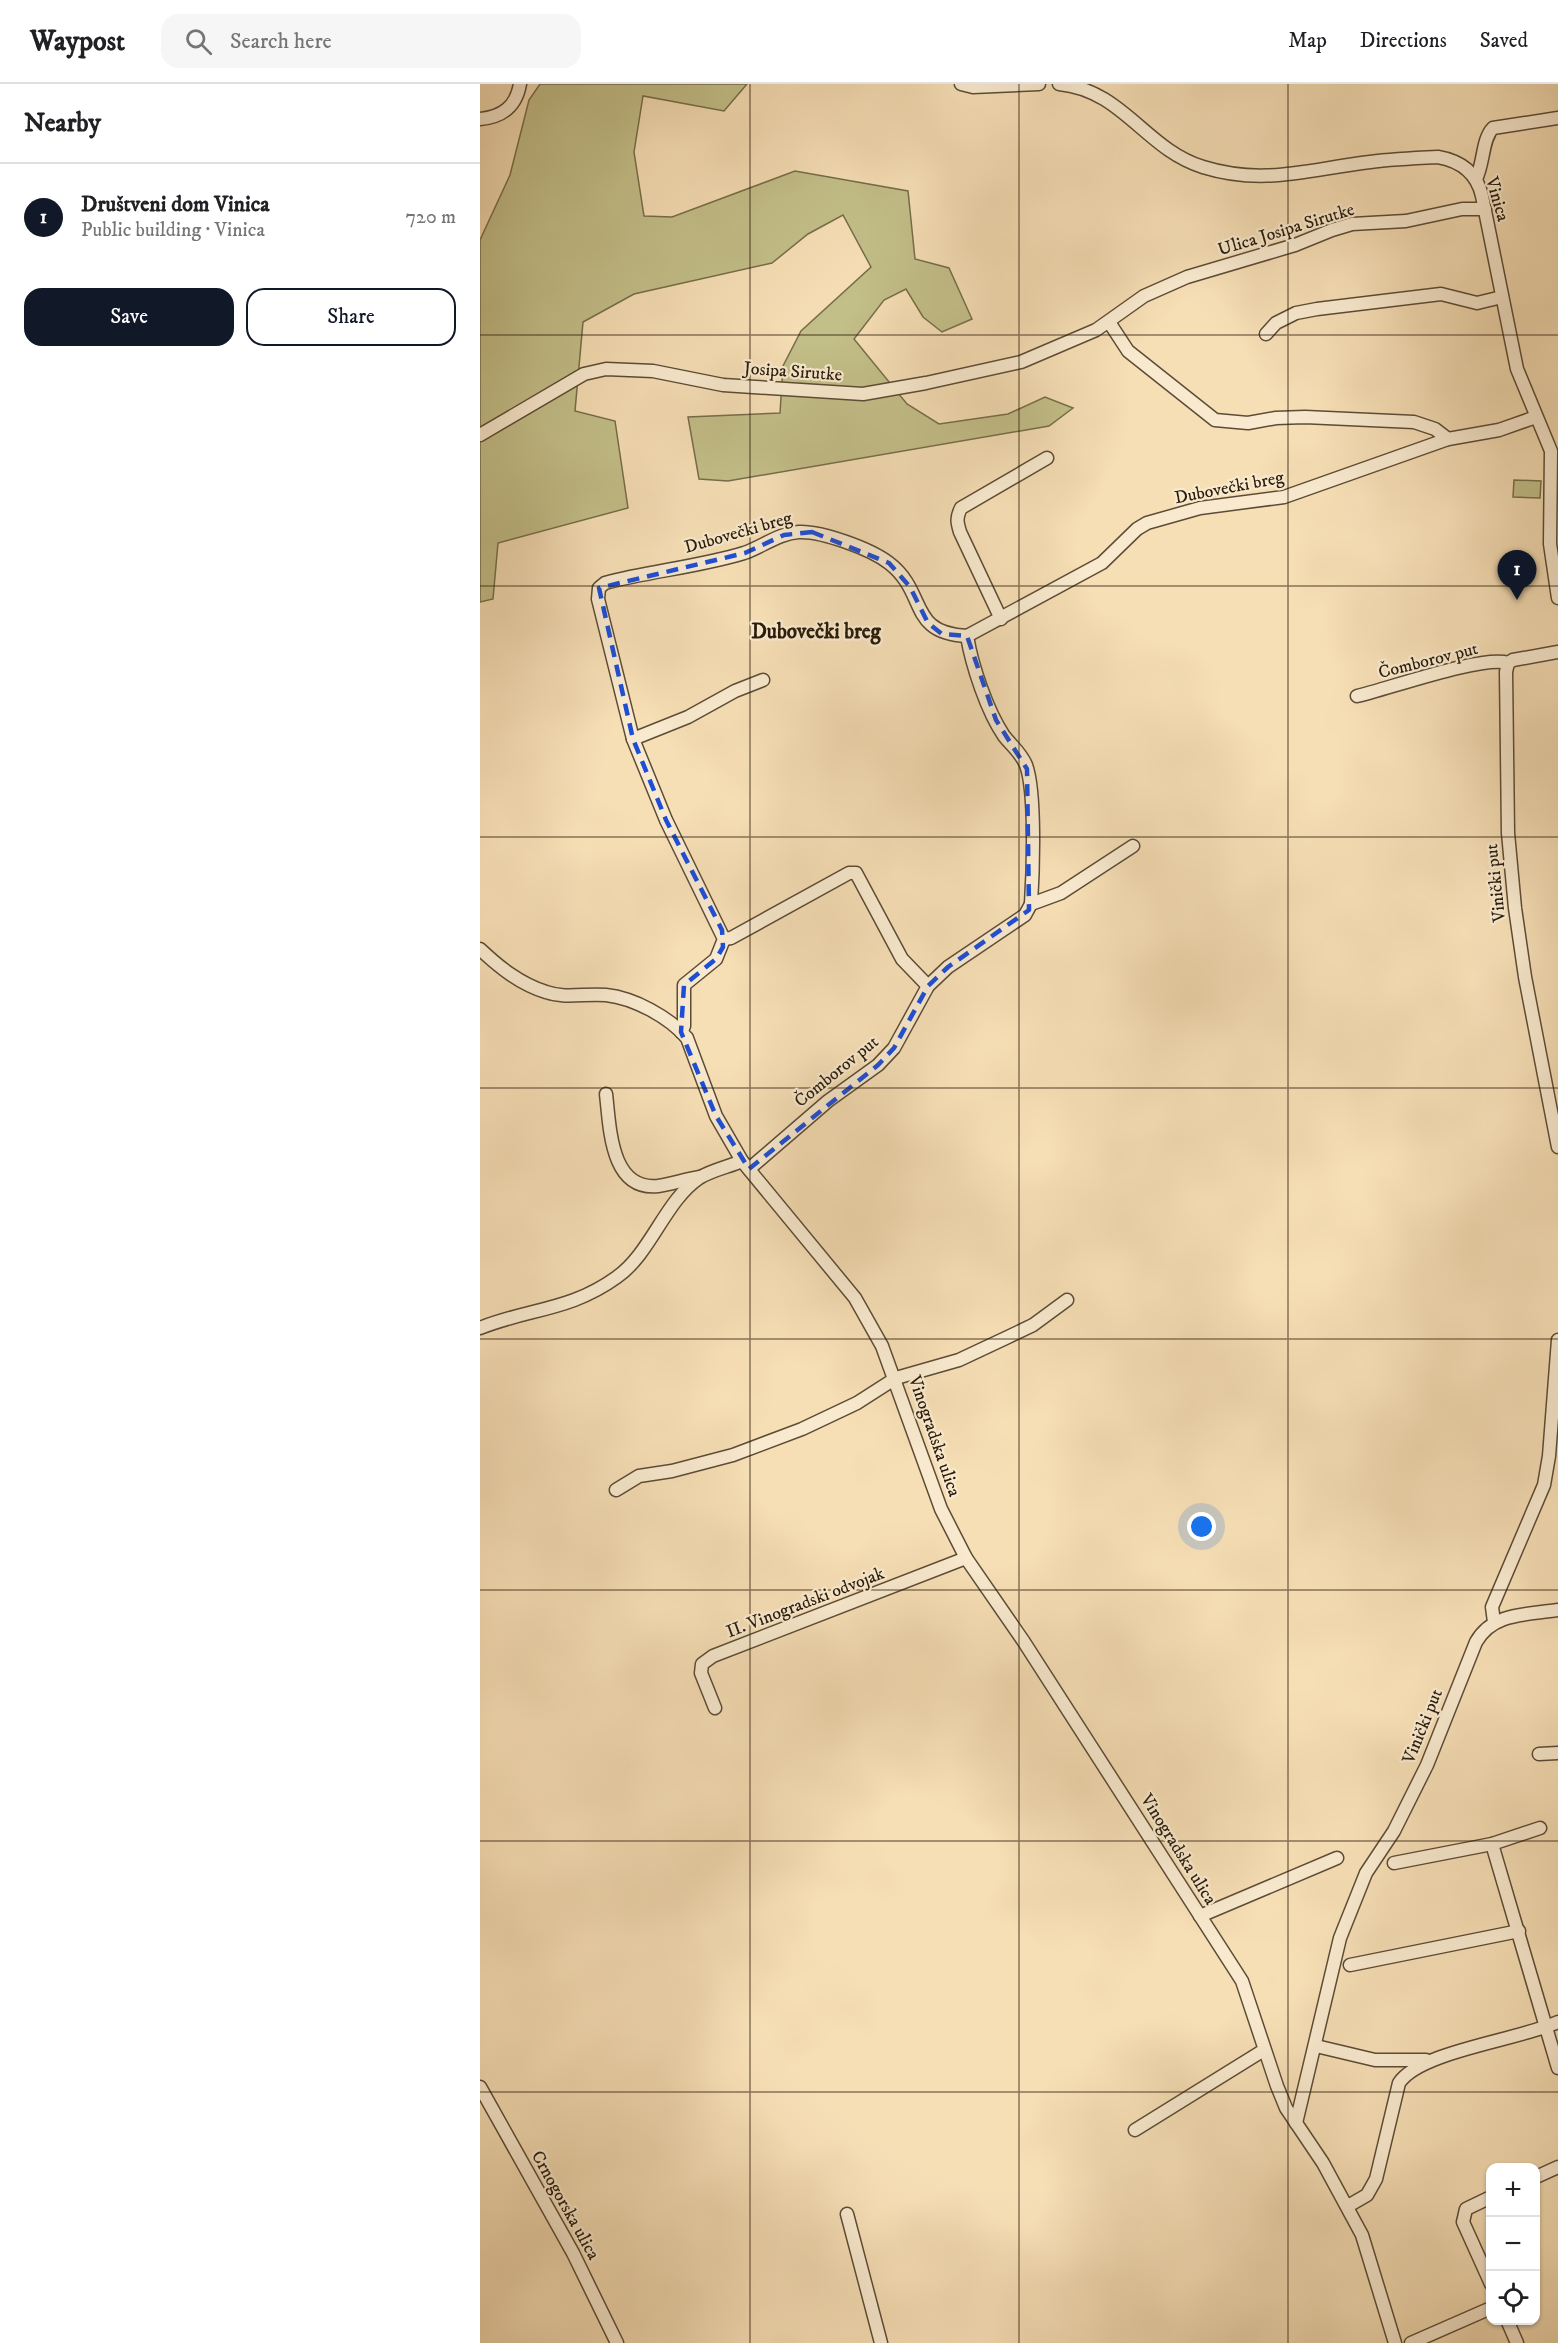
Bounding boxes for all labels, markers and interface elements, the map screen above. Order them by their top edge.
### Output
search box [161,14,581,68]
text: Waypost [30,24,125,59]
icon: search [182,25,215,58]
text: Search here [230,28,332,55]
text: Map [1288,28,1327,54]
text: Directions [1360,28,1447,54]
text: Saved [1480,28,1528,54]
text: Nearby [24,107,101,140]
street label: Vinica [1480,173,1514,224]
text: Društveni dom Vinica [81,191,270,218]
street label: Ulica Josipa Sirutke [1215,199,1357,261]
text: 1 [40,205,47,230]
text: 720 m [406,205,456,230]
text: Public building · Vinica [81,218,265,243]
button: Save [24,288,234,346]
button: Share [246,288,456,346]
street label: Josipa Sirutke [741,357,843,386]
street label: Dubovečki breg [1173,467,1286,509]
street label: Dubovečki breg [682,507,795,559]
pin: 1 [1498,550,1536,600]
district label: Dubovečki breg [751,619,882,645]
street label: Čomborov put [1376,637,1481,684]
street label: Vinički put [1481,842,1511,924]
street label: Čomborov put [789,1030,883,1112]
street label: Vinogradska ulica [903,1372,965,1500]
your location [1187,1512,1216,1541]
street label: II. Vinogradski odvojak [723,1563,888,1643]
street label: Vinički put [1398,1686,1448,1768]
street label: Vinogradska ulica [1135,1789,1221,1909]
street label: Crnogorska ulica [526,2147,604,2264]
map controls [1486,2163,1540,2325]
button: + [1486,2163,1540,2217]
button: − [1486,2217,1540,2271]
button: locate [1486,2271,1540,2325]

